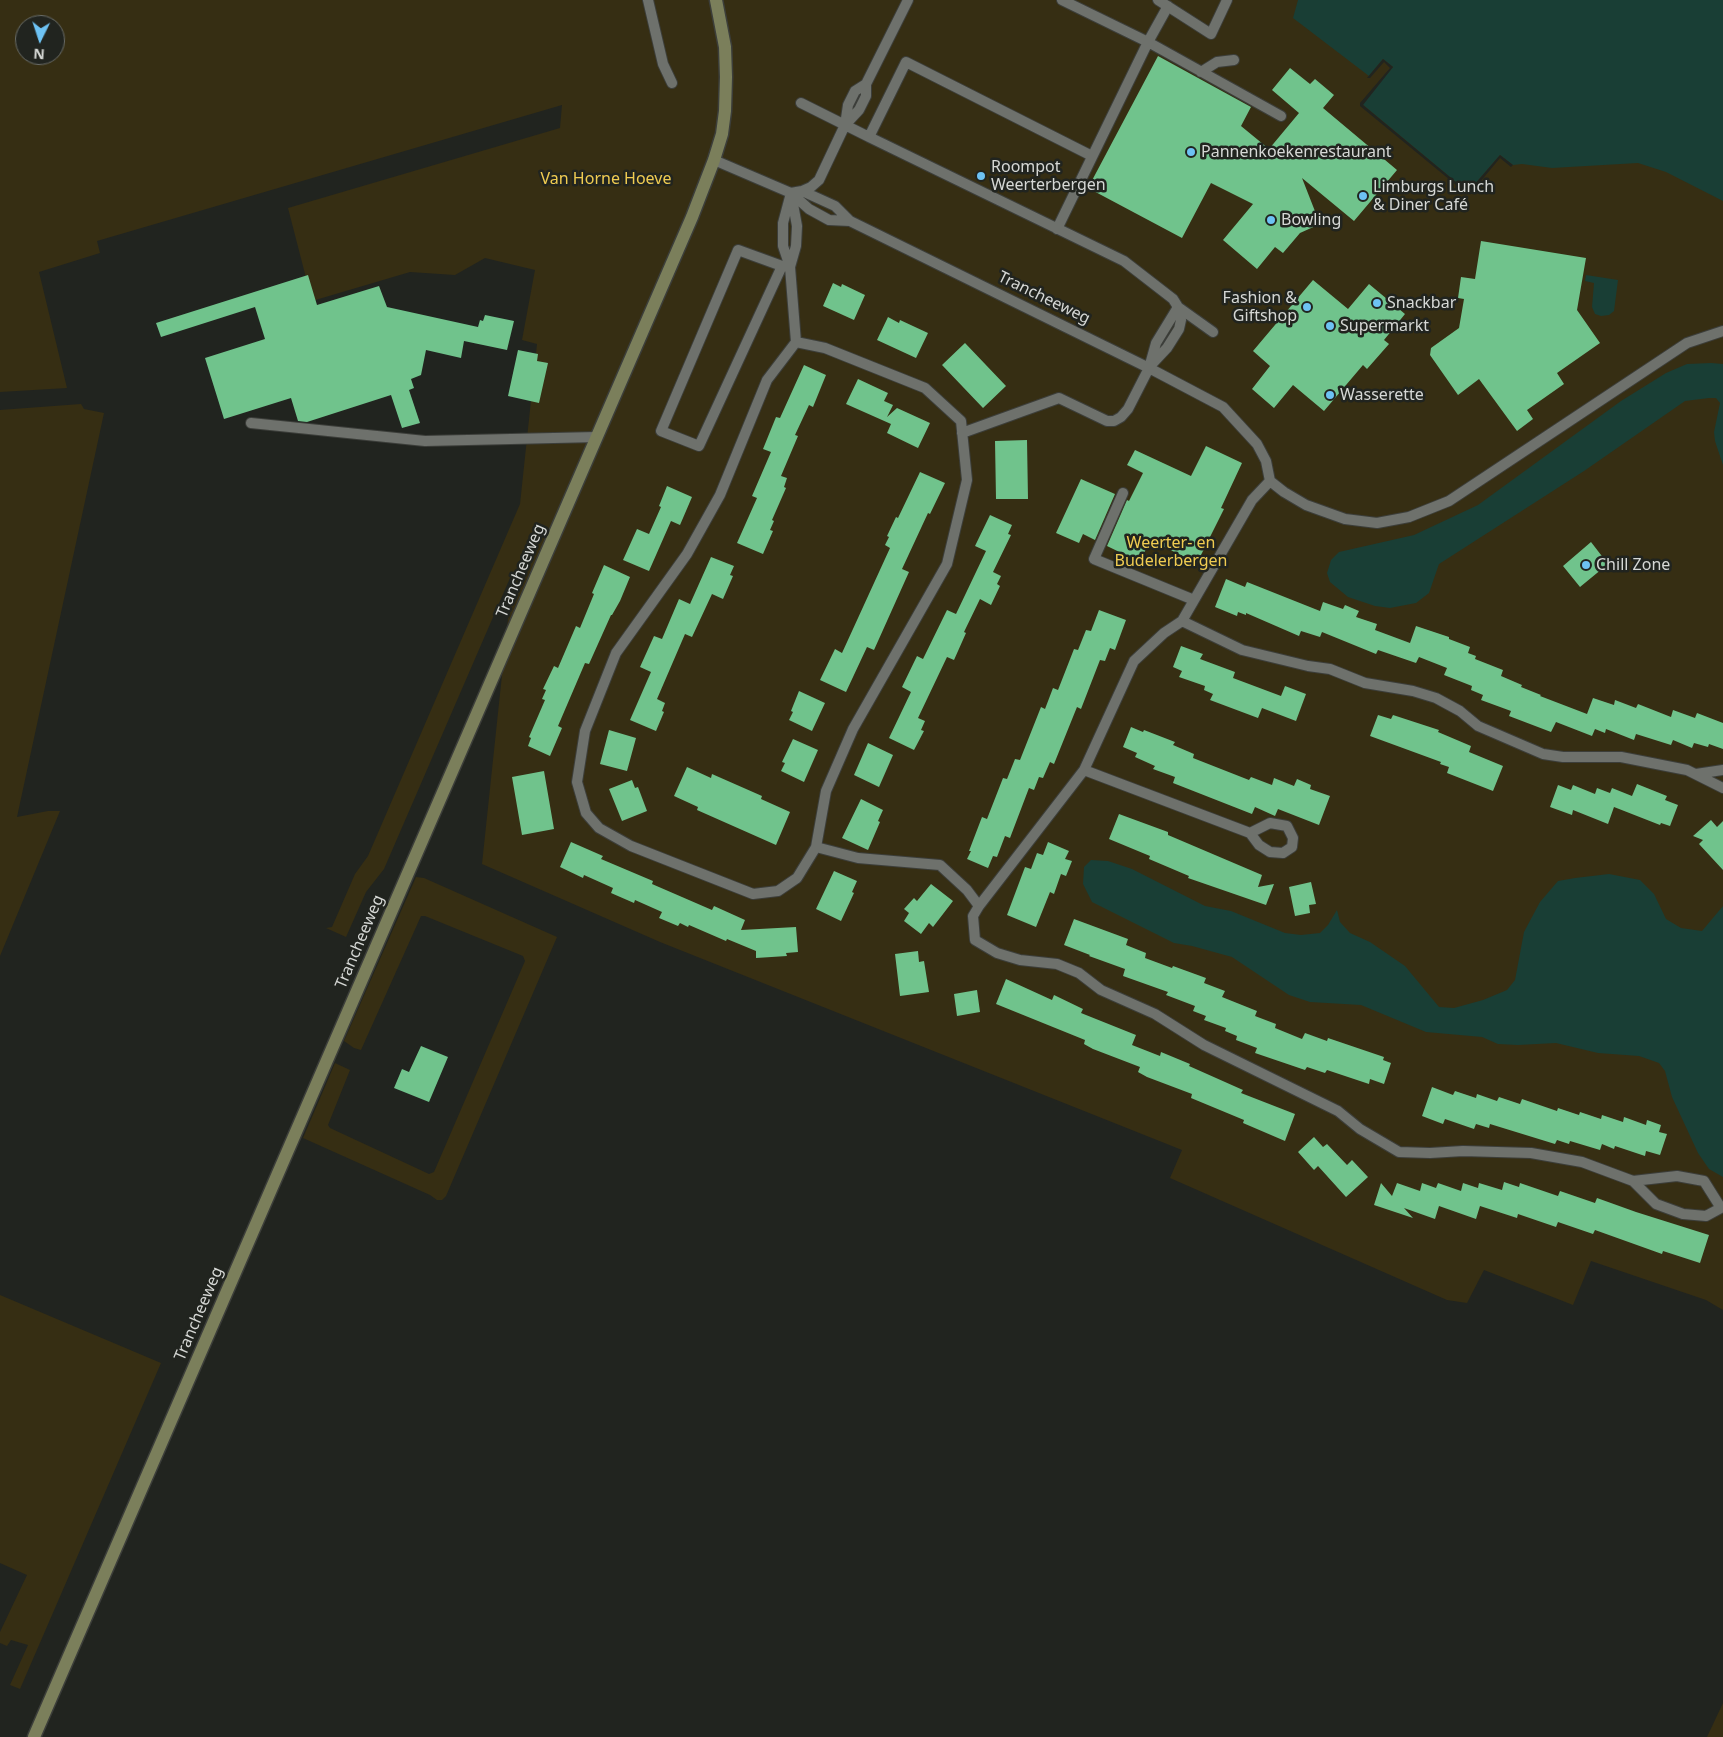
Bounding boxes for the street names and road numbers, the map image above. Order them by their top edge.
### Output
street label: Trancheeweg [995,267,1093,329]
street label: Trancheeweg [493,521,549,621]
street label: Trancheeweg [332,892,388,992]
street label: Trancheeweg [171,1264,227,1364]

